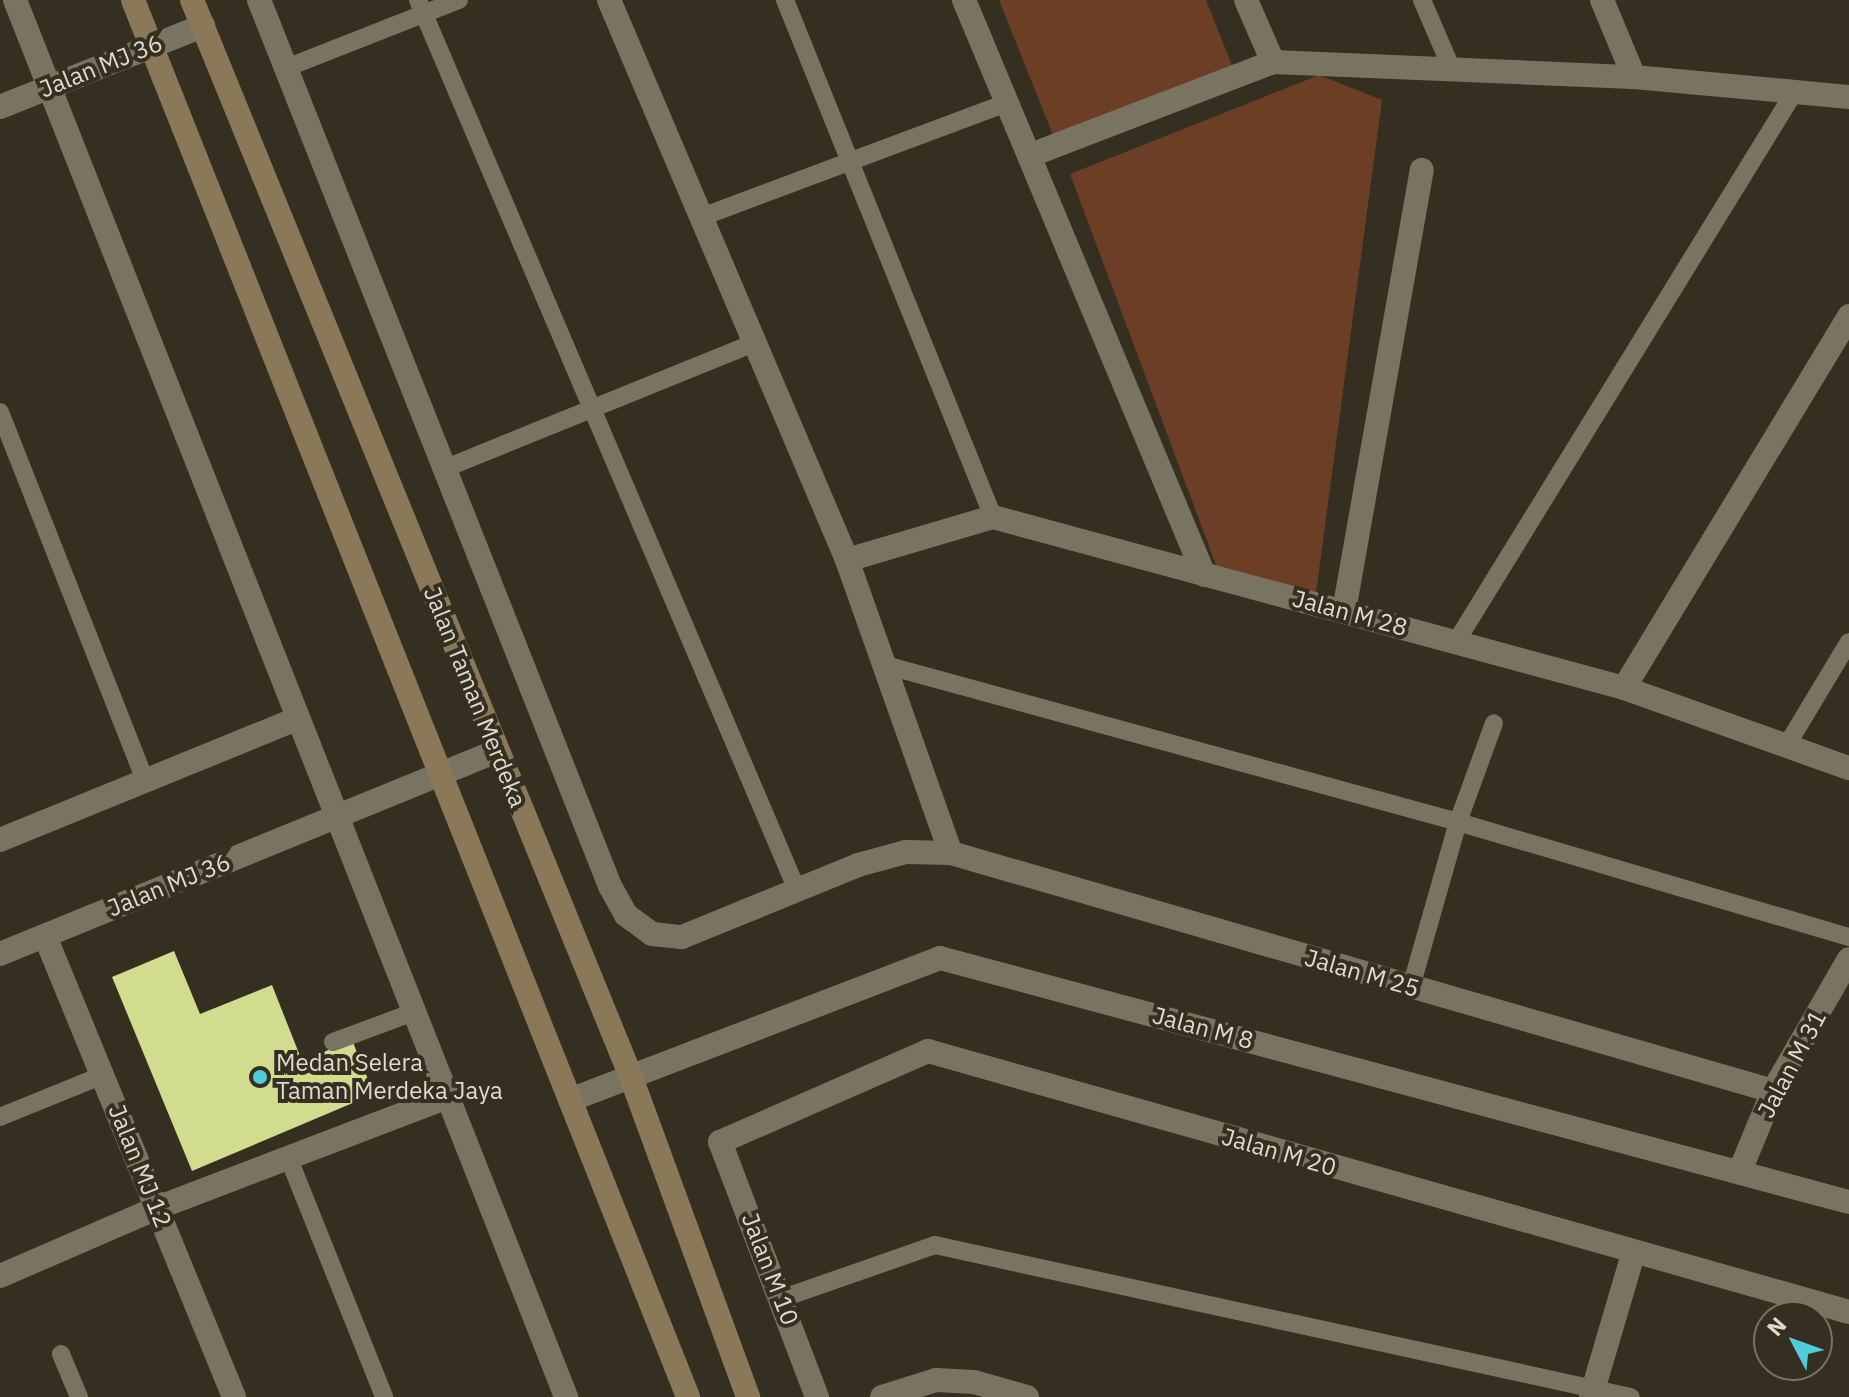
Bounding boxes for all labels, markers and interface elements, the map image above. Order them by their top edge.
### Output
street label: Jalan MJ 36 [35,28,167,104]
street label: Jalan Taman Merdeka [418,582,532,812]
street label: Jalan M 28 [1289,584,1411,642]
street label: Jalan MJ 36 [103,847,235,923]
street label: Jalan M 25 [1301,943,1423,1003]
street label: Jalan M 8 [1149,1001,1257,1055]
street label: Jalan M 31 [1752,1005,1832,1123]
place label: Medan Selera Taman Merdeka Jaya [276,1049,503,1105]
marker: Medan Selera Taman Merdeka Jaya [251,1068,269,1086]
street label: Jalan MJ 12 [102,1100,178,1232]
street label: Jalan M 20 [1218,1122,1340,1182]
street label: Jalan M 10 [735,1209,805,1329]
north arrow [1753,1301,1833,1381]
text: N [1760,1311,1792,1342]

